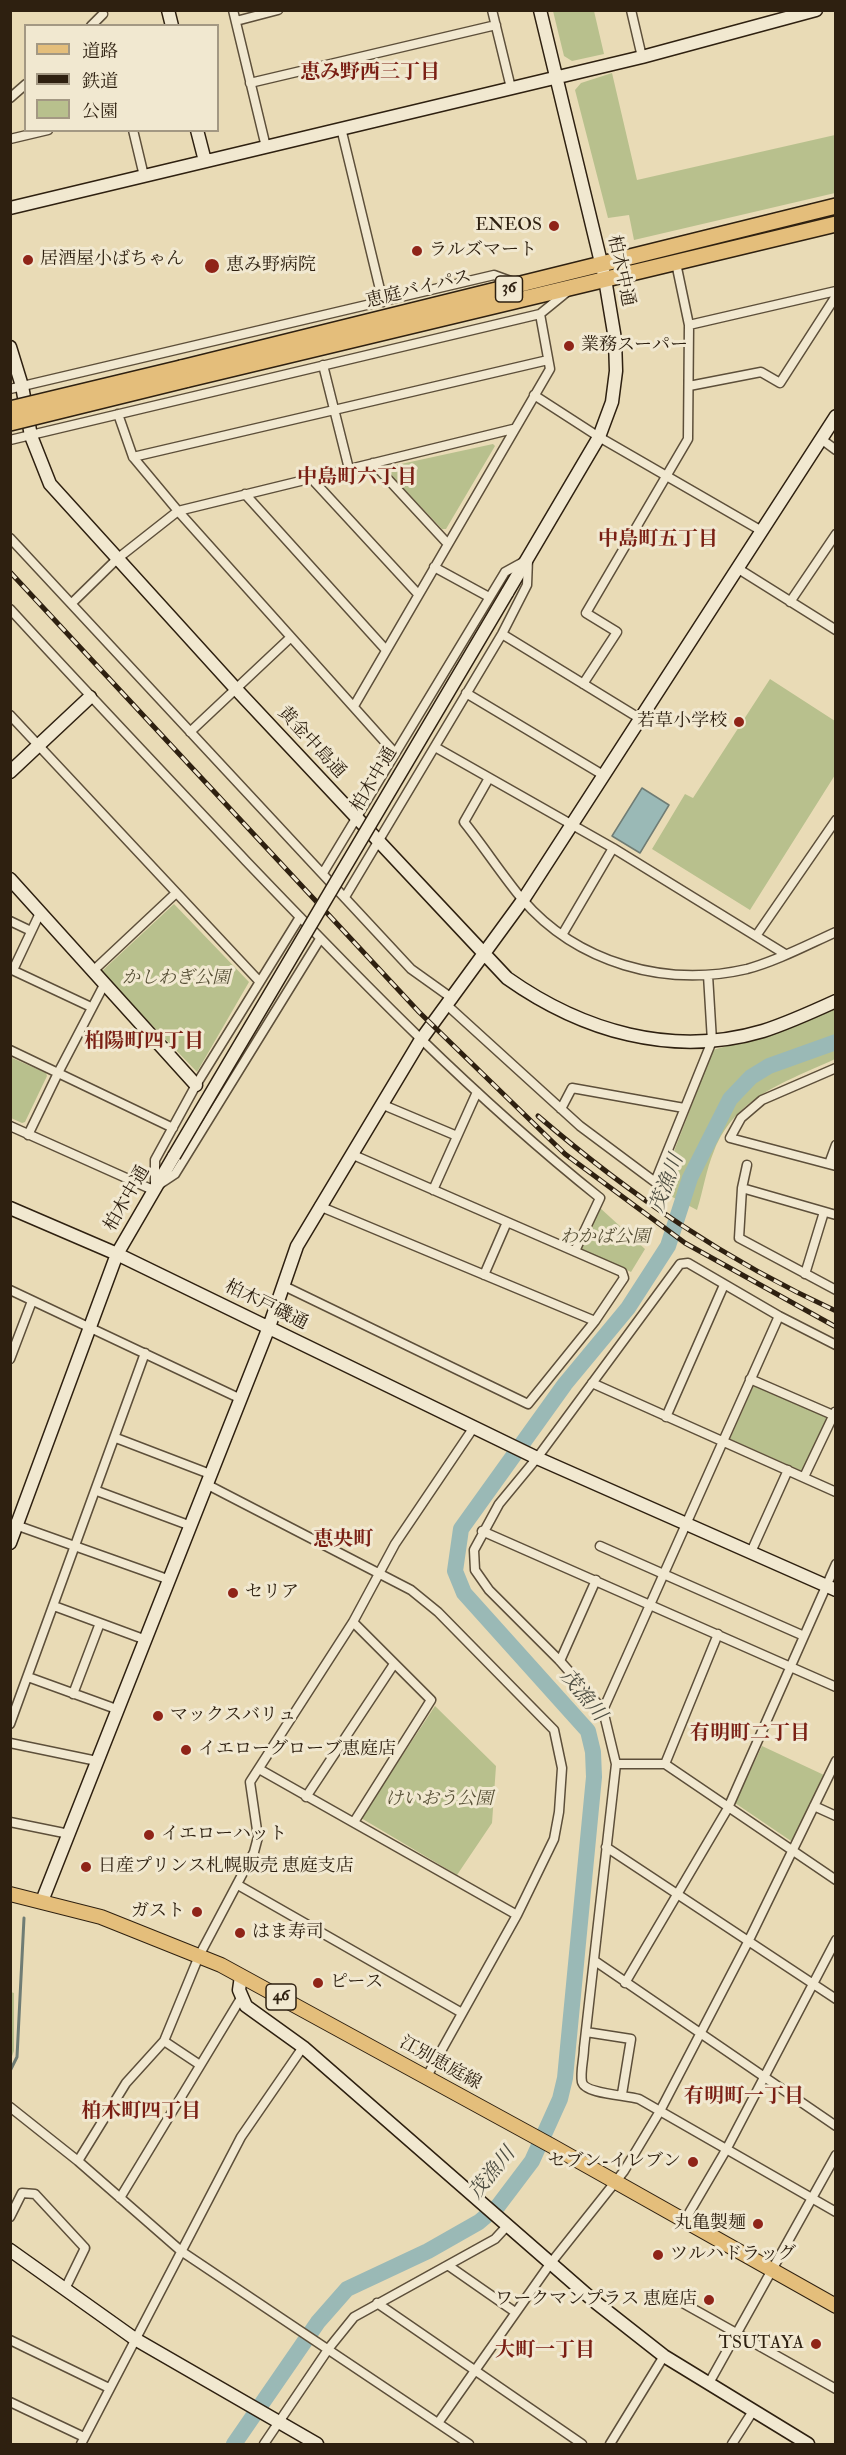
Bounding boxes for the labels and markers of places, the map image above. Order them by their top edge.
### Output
place label: ENEOS [475,215,542,237]
marker: ENEOS [547,219,561,233]
place label: ラルズマート [429,240,537,262]
marker: ラルズマート [410,244,424,258]
place label: 居酒屋小ばちゃん [40,249,184,271]
marker: 居酒屋小ばちゃん [21,253,35,267]
place label: 恵み野病院 [226,255,316,277]
marker: 恵み野病院 [203,257,221,275]
place label: 業務スーパー [581,335,688,357]
marker: 業務スーパー [562,339,576,353]
place label: 若草小学校 [637,711,727,733]
marker: 若草小学校 [732,715,746,729]
place label: セリア [245,1582,299,1604]
marker: セリア [226,1586,240,1600]
place label: マックスバリュ [170,1705,296,1727]
marker: マックスバリュ [151,1709,165,1723]
place label: イエローグローブ恵庭店 [198,1739,396,1761]
marker: イエローグローブ恵庭店 [179,1743,193,1757]
place label: イエローハット [161,1824,287,1846]
marker: イエローハット [142,1828,156,1842]
place label: 日産プリンス札幌販売 恵庭支店 [98,1856,354,1878]
marker: 日産プリンス札幌販売 恵庭支店 [79,1860,93,1874]
place label: ガスト [131,1901,185,1923]
marker: ガスト [190,1905,204,1919]
place label: はま寿司 [252,1922,324,1944]
marker: はま寿司 [233,1926,247,1940]
place label: ピース [330,1972,383,1994]
marker: ピース [311,1976,325,1990]
place label: セブン-イレブン [547,2151,681,2173]
marker: セブン-イレブン [686,2155,700,2169]
place label: 丸亀製麺 [674,2213,746,2235]
marker: 丸亀製麺 [751,2217,765,2231]
place label: ツルハドラッグ [670,2244,796,2266]
marker: ツルハドラッグ [651,2248,665,2262]
place label: ワークマンプラス 恵庭店 [495,2289,697,2311]
marker: ワークマンプラス 恵庭店 [702,2293,716,2307]
place label: TSUTAYA [719,2333,804,2355]
marker: TSUTAYA [809,2337,823,2351]

